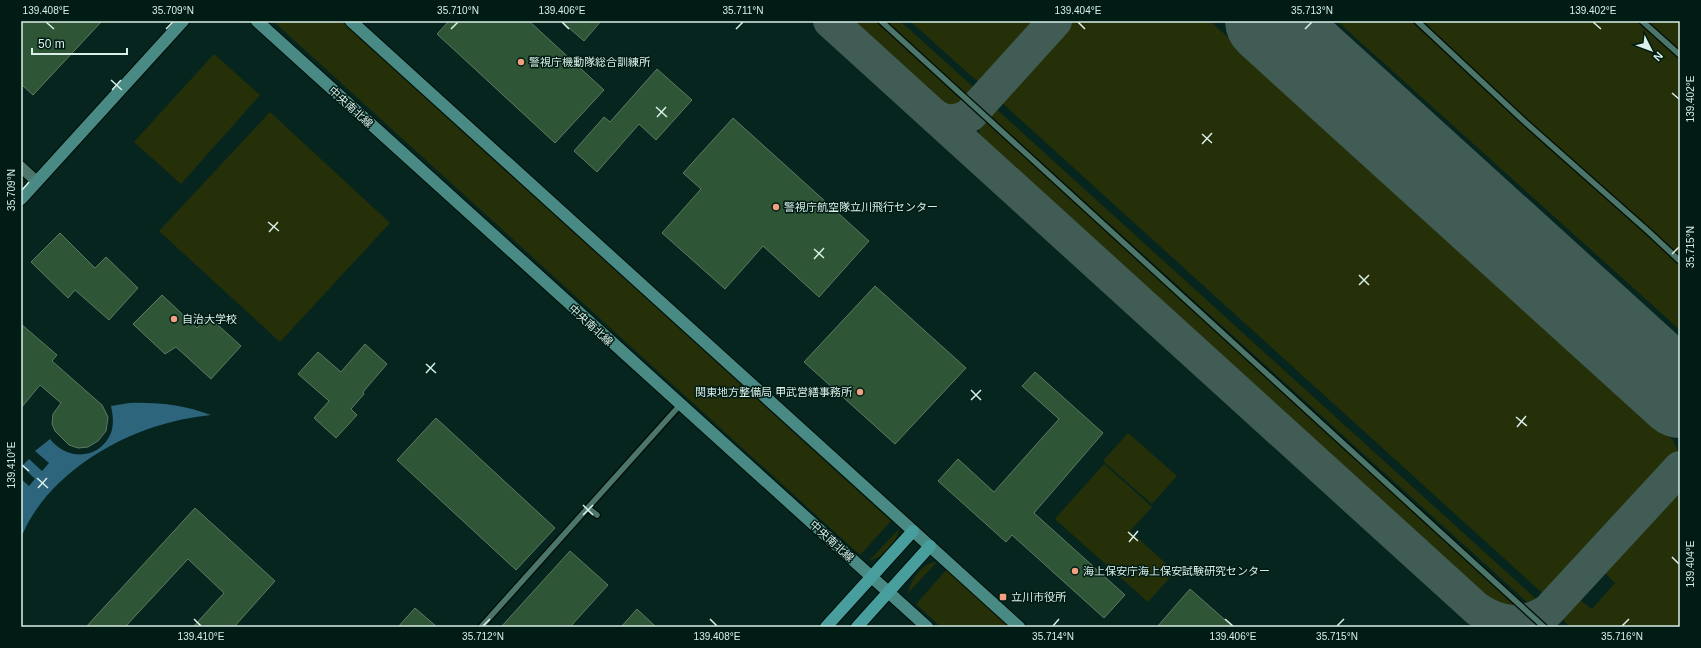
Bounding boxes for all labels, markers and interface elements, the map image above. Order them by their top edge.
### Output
text: 139.408°E [23,5,70,16]
text: 35.709°N [152,5,194,16]
text: 35.710°N [437,5,479,16]
text: 139.406°E [539,5,586,16]
text: 35.711°N [722,5,764,16]
text: 139.404°E [1055,5,1102,16]
text: 35.713°N [1291,5,1333,16]
text: 139.402°E [1570,5,1617,16]
scale bar [32,30,127,56]
north arrow [1631,30,1671,70]
text: 50 m [38,37,65,51]
text: N [1651,50,1666,64]
place label: 警視庁機動隊総合訓練所 [529,56,651,68]
marker: 警視庁機動隊総合訓練所 [516,57,526,67]
text: 139.402°E [1685,75,1696,122]
street label: 中央南北線 [327,84,375,130]
text: 35.709°N [6,169,17,211]
place label: 警視庁航空隊立川飛行センター [784,201,938,213]
marker: 警視庁航空隊立川飛行センター [771,202,781,212]
text: 35.715°N [1685,226,1696,268]
street label: 中央南北線 [567,302,615,348]
place label: 自治大学校 [182,313,237,325]
marker: 自治大学校 [169,314,179,324]
place label: 関東地方整備局 甲武営繕事務所 [695,386,853,398]
marker: 関東地方整備局 甲武営繕事務所 [855,387,865,397]
text: 139.410°E [6,441,17,488]
street label: 中央南北線 [808,518,856,564]
text: 139.404°E [1685,540,1696,587]
place label: 海上保安庁海上保安試験研究センター [1083,565,1270,577]
marker: 海上保安庁海上保安試験研究センター [1070,566,1080,576]
place label: 立川市役所 [1011,591,1067,603]
marker: 立川市役所 [998,592,1008,602]
text: 139.410°E [178,631,225,642]
text: 35.712°N [462,631,504,642]
text: 139.408°E [694,631,741,642]
text: 35.714°N [1032,631,1074,642]
text: 139.406°E [1210,631,1257,642]
text: 35.715°N [1316,631,1358,642]
text: 35.716°N [1601,631,1643,642]

